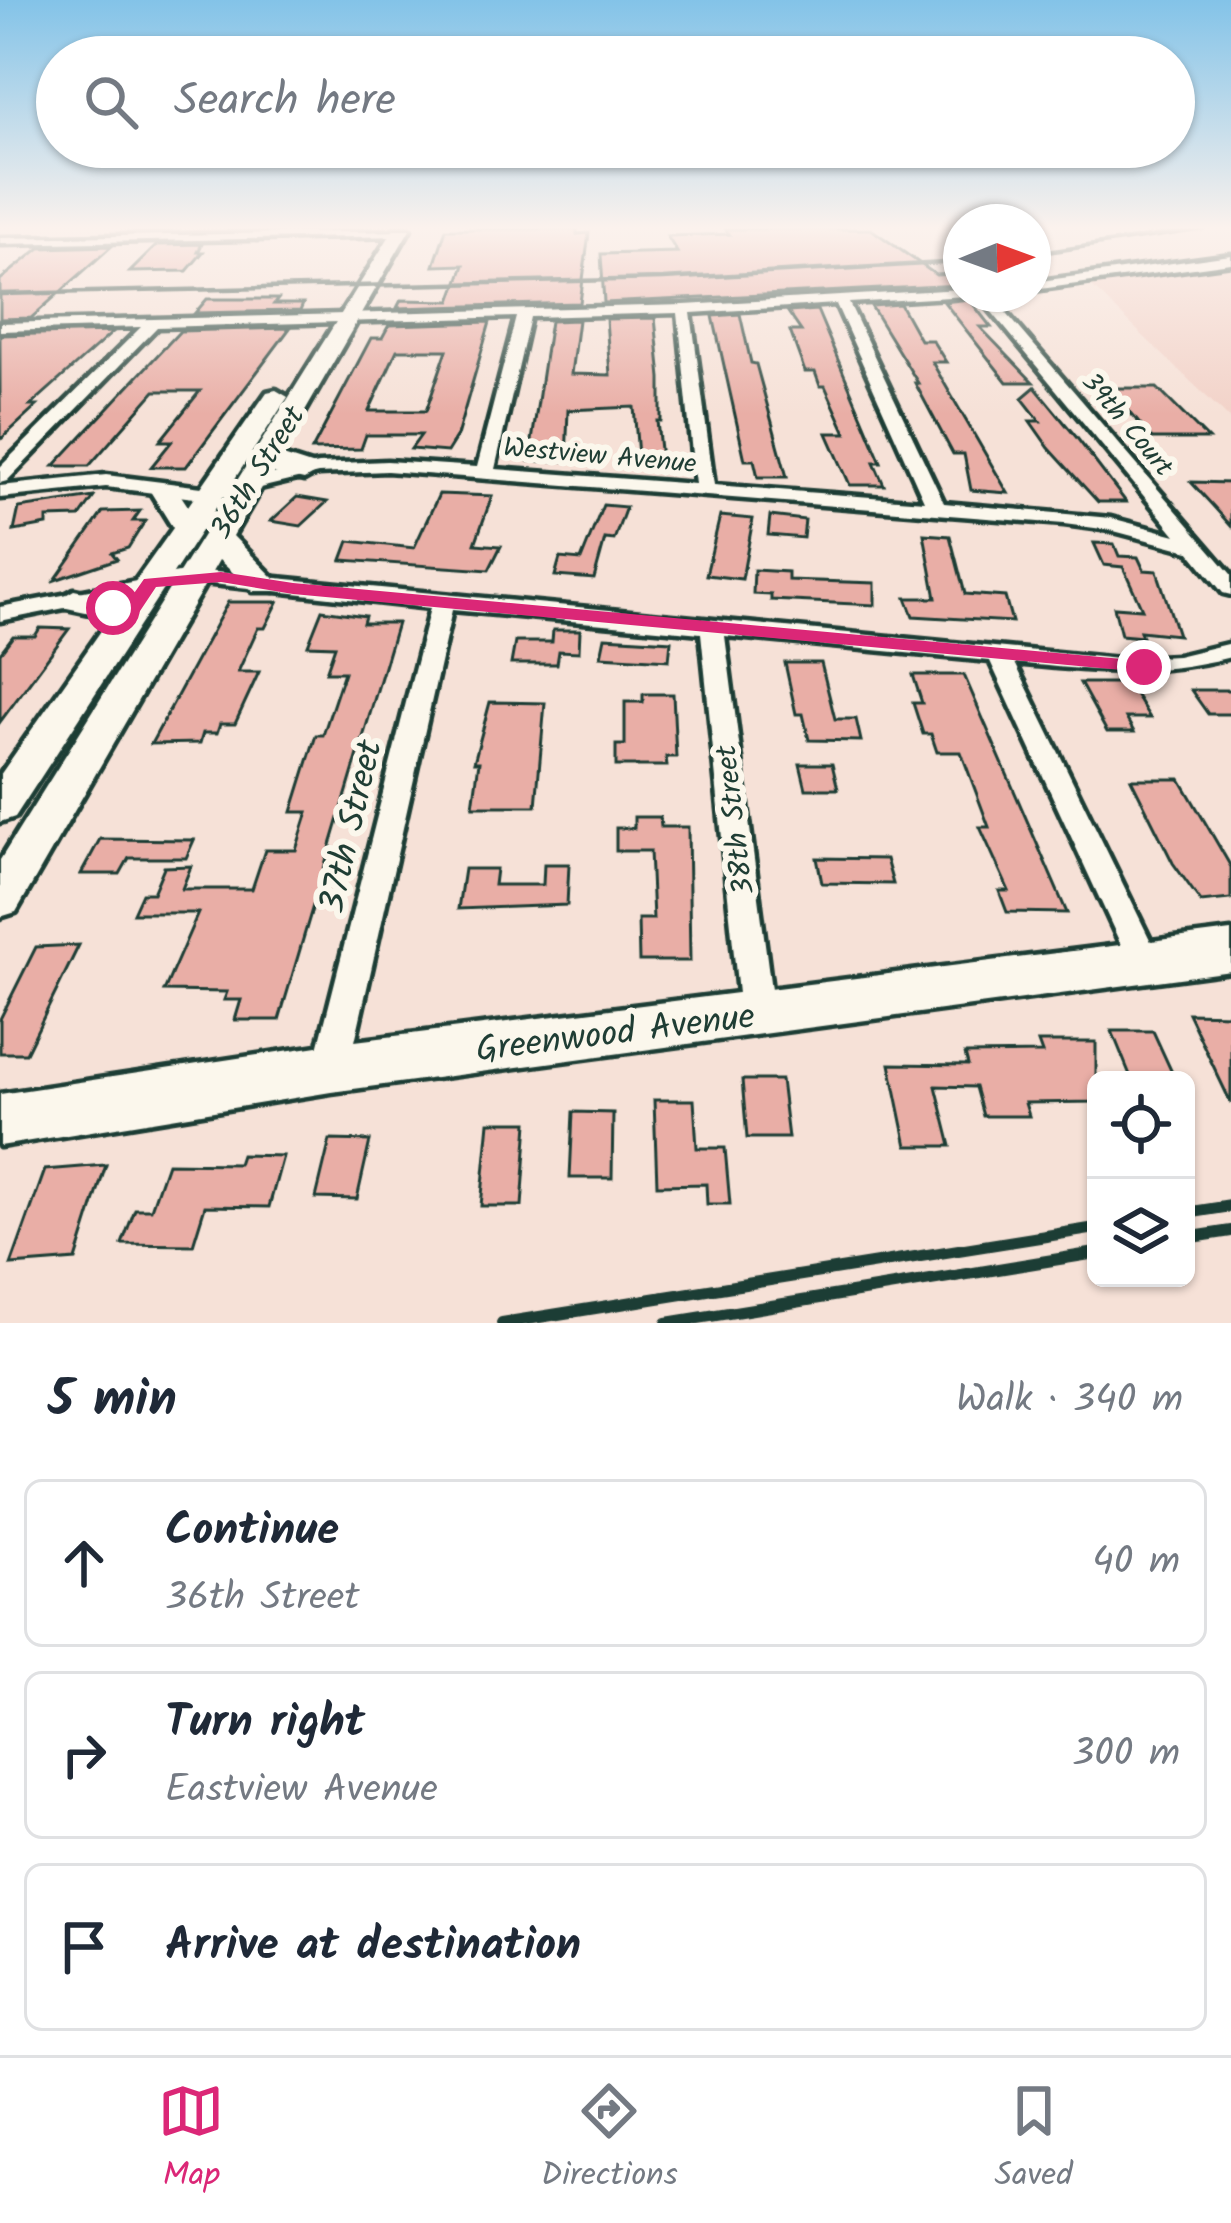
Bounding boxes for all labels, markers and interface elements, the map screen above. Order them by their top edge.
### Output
search box [36,36,1195,168]
text: Search here [174,66,396,138]
icon: search [78,69,144,135]
north arrow [943,204,1051,312]
street label: 39th Court [1070,363,1184,487]
street label: 36th Street [199,397,319,549]
street label: Westview Avenue [502,427,698,486]
route start [86,581,140,635]
route end [1117,640,1171,694]
street label: 37th Street [305,734,400,919]
street label: 38th Street [703,742,769,898]
street label: Greenwood Avenue [473,989,758,1080]
map controls [1087,1071,1195,1287]
button: locate [1087,1071,1195,1179]
button: layers [1087,1179,1195,1287]
text: 5 min [48,1361,177,1442]
text: Walk · 340 m [956,1370,1183,1432]
text: Continue [165,1496,339,1568]
icon: ahead [51,1530,117,1596]
text: 40 m [1092,1532,1180,1594]
text: 36th Street [165,1568,360,1630]
text: Turn right [165,1688,365,1760]
icon: right [51,1722,117,1788]
text: 300 m [1072,1724,1180,1786]
text: Eastview Avenue [165,1760,438,1822]
text: Arrive at destination [165,1911,581,1983]
icon: arrive [51,1914,117,1980]
tab: Map [158,2078,224,2203]
tab: Directions [541,2078,678,2203]
tab: Saved [994,2078,1073,2203]

